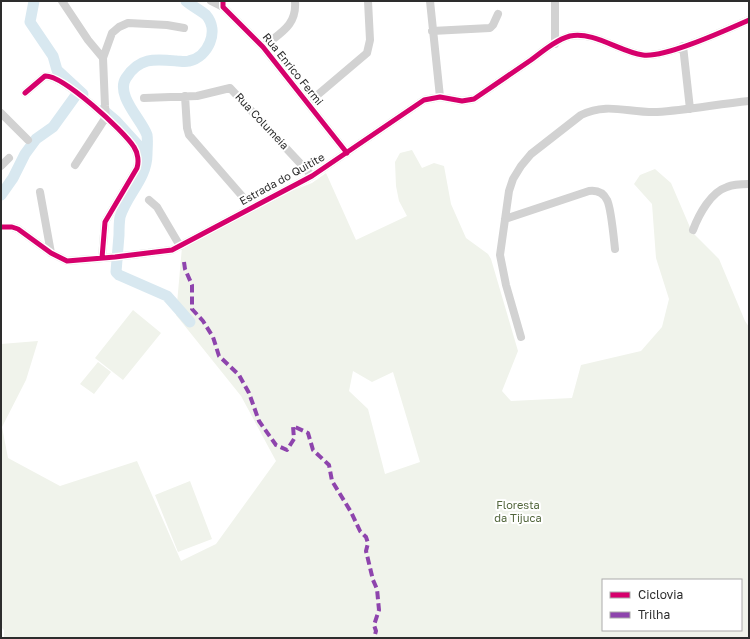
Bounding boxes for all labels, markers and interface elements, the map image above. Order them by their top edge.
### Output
street label: Rua Enrico Fermi [260,30,326,107]
street label: Rua Columeia [233,90,292,152]
street label: Estrada do Quitite [237,150,326,207]
park label: Floresta da Tijuca [494,498,542,524]
legend [602,579,742,631]
text: Ciclovia [638,587,683,602]
text: Trilha [638,607,670,622]

